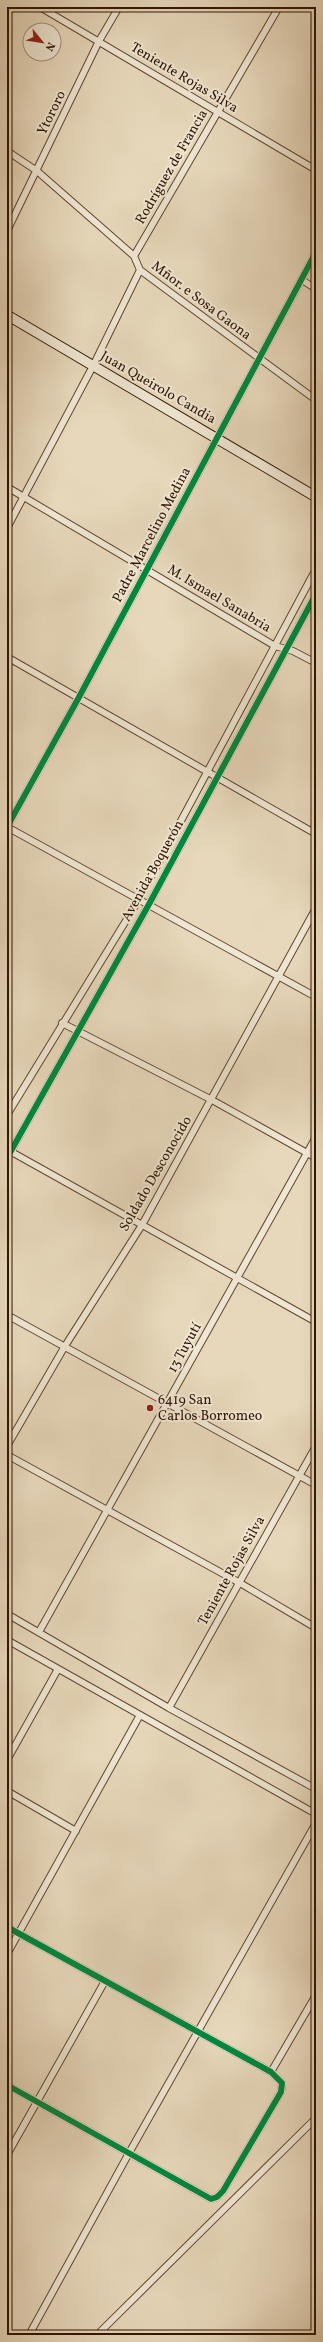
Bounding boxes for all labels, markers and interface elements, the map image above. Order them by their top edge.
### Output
north arrow [22,22,62,62]
street label: Teniente Rojas Silva [127,38,241,118]
text: N [41,39,58,53]
street label: Ytororo [33,88,71,138]
street label: Rodríguez de Francia [131,106,213,228]
street label: Mñor. e Sosa Gaona [147,257,255,345]
street label: Juan Queirolo Candia [97,347,219,429]
street label: Padre Marcelino Medina [108,464,196,606]
street label: M. Ismael Sanabria [164,561,274,637]
street label: Avenida Boquerón [117,817,189,925]
street label: Soldado Desconocido [115,1113,197,1235]
street label: 13 Tuyutí [163,1319,207,1376]
place label: 6419 San Carlos Borromeo [158,1391,262,1426]
marker: 6419 San Carlos Borromeo [145,1403,155,1413]
street label: Teniente Rojas Silva [194,1513,270,1629]

